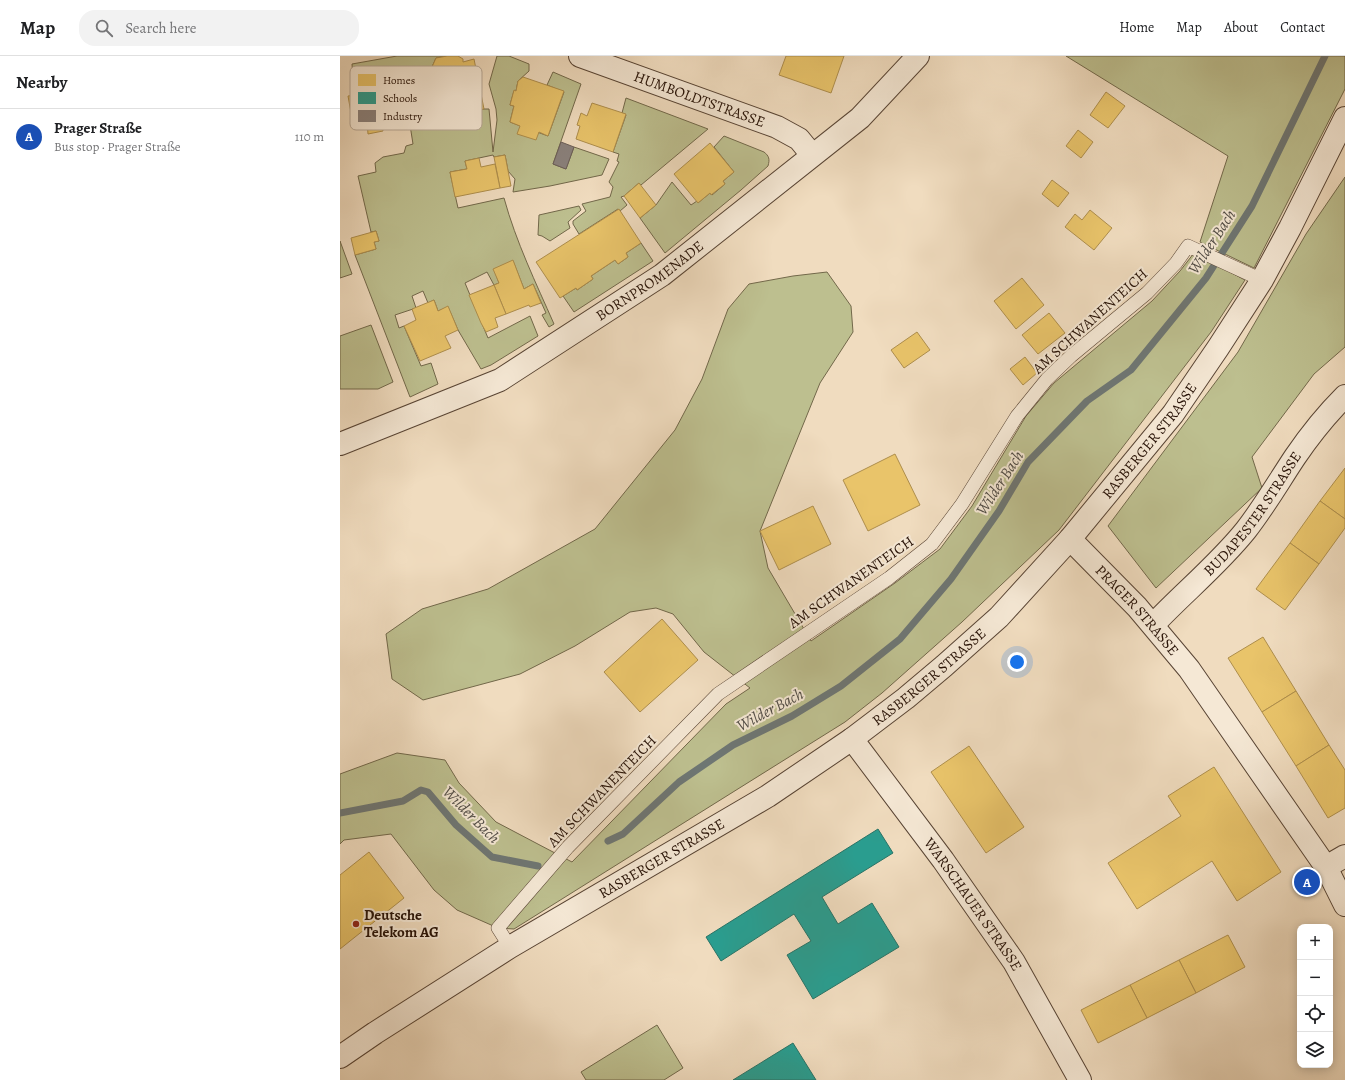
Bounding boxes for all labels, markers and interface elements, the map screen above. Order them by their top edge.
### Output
search box [79,10,359,46]
text: Map [20,15,55,41]
icon: search [93,17,115,39]
text: Search here [125,18,197,38]
text: Home [1119,18,1154,37]
text: Map [1176,18,1202,37]
text: About [1224,18,1258,37]
text: Contact [1280,18,1325,37]
legend [350,66,482,130]
street label: HUMBOLDTSTRASSE [631,66,768,132]
text: Nearby [16,71,67,94]
text: Homes [383,73,415,88]
text: Schools [383,91,417,106]
text: Industry [383,109,422,124]
text: Prager Straße [54,118,142,138]
text: A [25,128,33,145]
text: 110 m [295,128,324,145]
text: Bus stop · Prager Straße [54,138,181,155]
water label: Wilder Bach [1183,205,1241,279]
street label: BORNPROMENADE [592,236,708,325]
street label: AM SCHWANENTEICH [1027,264,1152,379]
street label: RASBERGER STRASSE [1097,379,1201,503]
water label: Wilder Bach [971,446,1029,520]
street label: BUDAPESTER STRASSE [1199,447,1306,580]
street label: AM SCHWANENTEICH [784,531,918,633]
street label: PRAGER STRASSE [1091,560,1184,660]
street label: RASBERGER STRASSE [868,623,990,730]
your location [1007,652,1027,672]
water label: Wilder Bach [733,683,808,737]
street label: AM SCHWANENTEICH [543,731,661,852]
water label: Wilder Bach [437,781,505,849]
street label: RASBERGER STRASSE [595,814,728,903]
street label: WARSCHAUER STRASSE [919,833,1027,974]
pin: A [1294,867,1320,897]
place label: Deutsche Telekom AG [364,905,439,942]
marker: Deutsche Telekom AG [351,919,361,929]
map controls [1297,924,1333,1068]
button: + [1297,924,1333,960]
button: − [1297,960,1333,996]
button: locate [1297,996,1333,1032]
button: layers [1297,1032,1333,1068]

